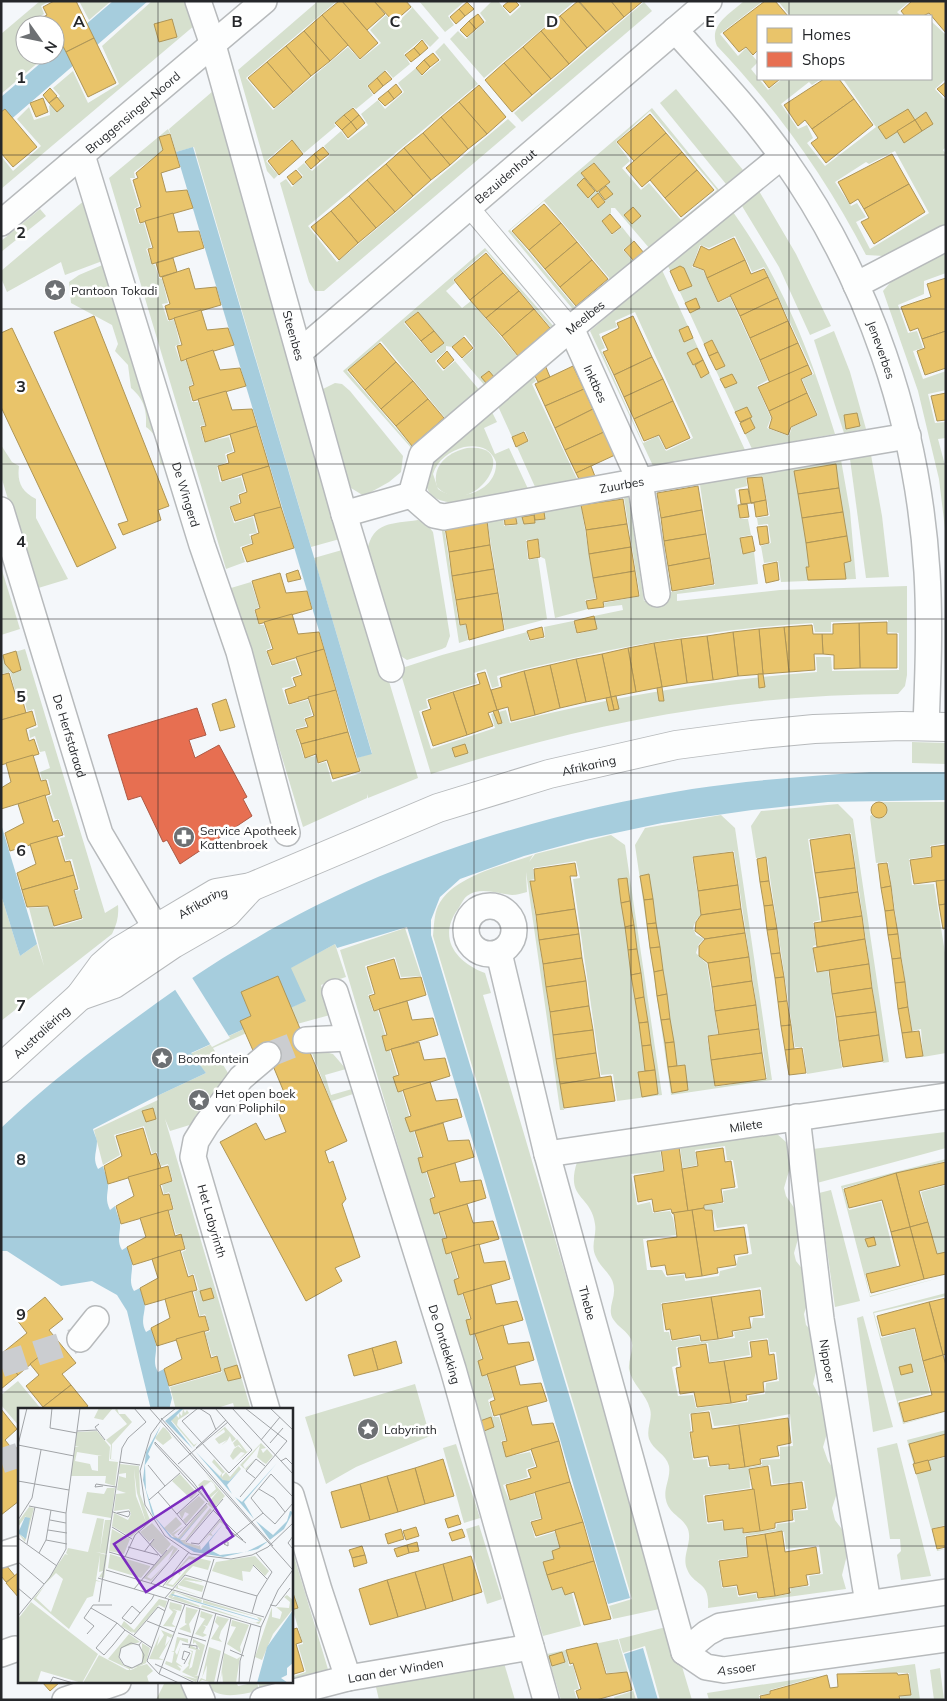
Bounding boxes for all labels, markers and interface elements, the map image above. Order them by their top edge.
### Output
text: A [73,11,85,31]
text: B [231,11,243,31]
text: C [390,11,401,31]
text: D [546,11,558,31]
text: E [705,11,715,31]
north arrow [15,15,65,65]
legend [757,15,932,80]
text: Homes [802,25,851,44]
text: N [40,38,61,56]
text: Shops [802,50,845,69]
text: 1 [16,67,26,87]
street label: Bruggensingel-Noord [82,68,183,156]
street label: Bezuidenhout [471,145,539,206]
text: 2 [16,222,26,242]
place icon: Pantoon Tokadi [43,278,67,302]
place label: Pantoon Tokadi [71,283,157,298]
street label: Meelbes [562,296,607,337]
street label: Steenbes [280,309,308,362]
street label: Jeneverbes [864,318,899,381]
street label: Inktbes [581,362,611,405]
text: 3 [16,376,26,396]
street label: De Wingerd [169,460,203,529]
street label: Zuurbes [598,473,645,496]
text: 4 [16,531,26,551]
text: 5 [16,686,26,706]
street label: De Herfstdraad [50,692,90,779]
street label: Afrikaring [560,752,617,778]
place label: Service Apotheek Kattenbroek [200,823,298,852]
pharmacy icon: Service Apotheek Kattenbroek [172,825,196,849]
text: 6 [16,840,26,860]
street label: Afrikaring [175,884,229,921]
text: 7 [16,995,26,1015]
street label: Australiëring [10,1002,72,1061]
place icon: Boomfontein [150,1046,174,1070]
place label: Boomfontein [178,1051,249,1066]
place label: Het open boek van Poliphilo [215,1086,296,1115]
place icon: Het open boek van Poliphilo [187,1088,211,1112]
street label: Milete [728,1115,763,1135]
text: 8 [16,1149,26,1169]
street label: Het Labyrinth [194,1183,230,1259]
street label: Thebe [576,1284,600,1321]
street label: De Ontdekking [426,1303,464,1386]
text: 9 [16,1304,26,1324]
street label: Nippoer [817,1338,839,1385]
inset map [18,1408,292,1684]
place icon: Labyrinth [356,1417,380,1441]
place label: Labyrinth [384,1422,437,1437]
street label: Laan der Winden [347,1655,444,1685]
street label: Assoer [717,1658,758,1678]

